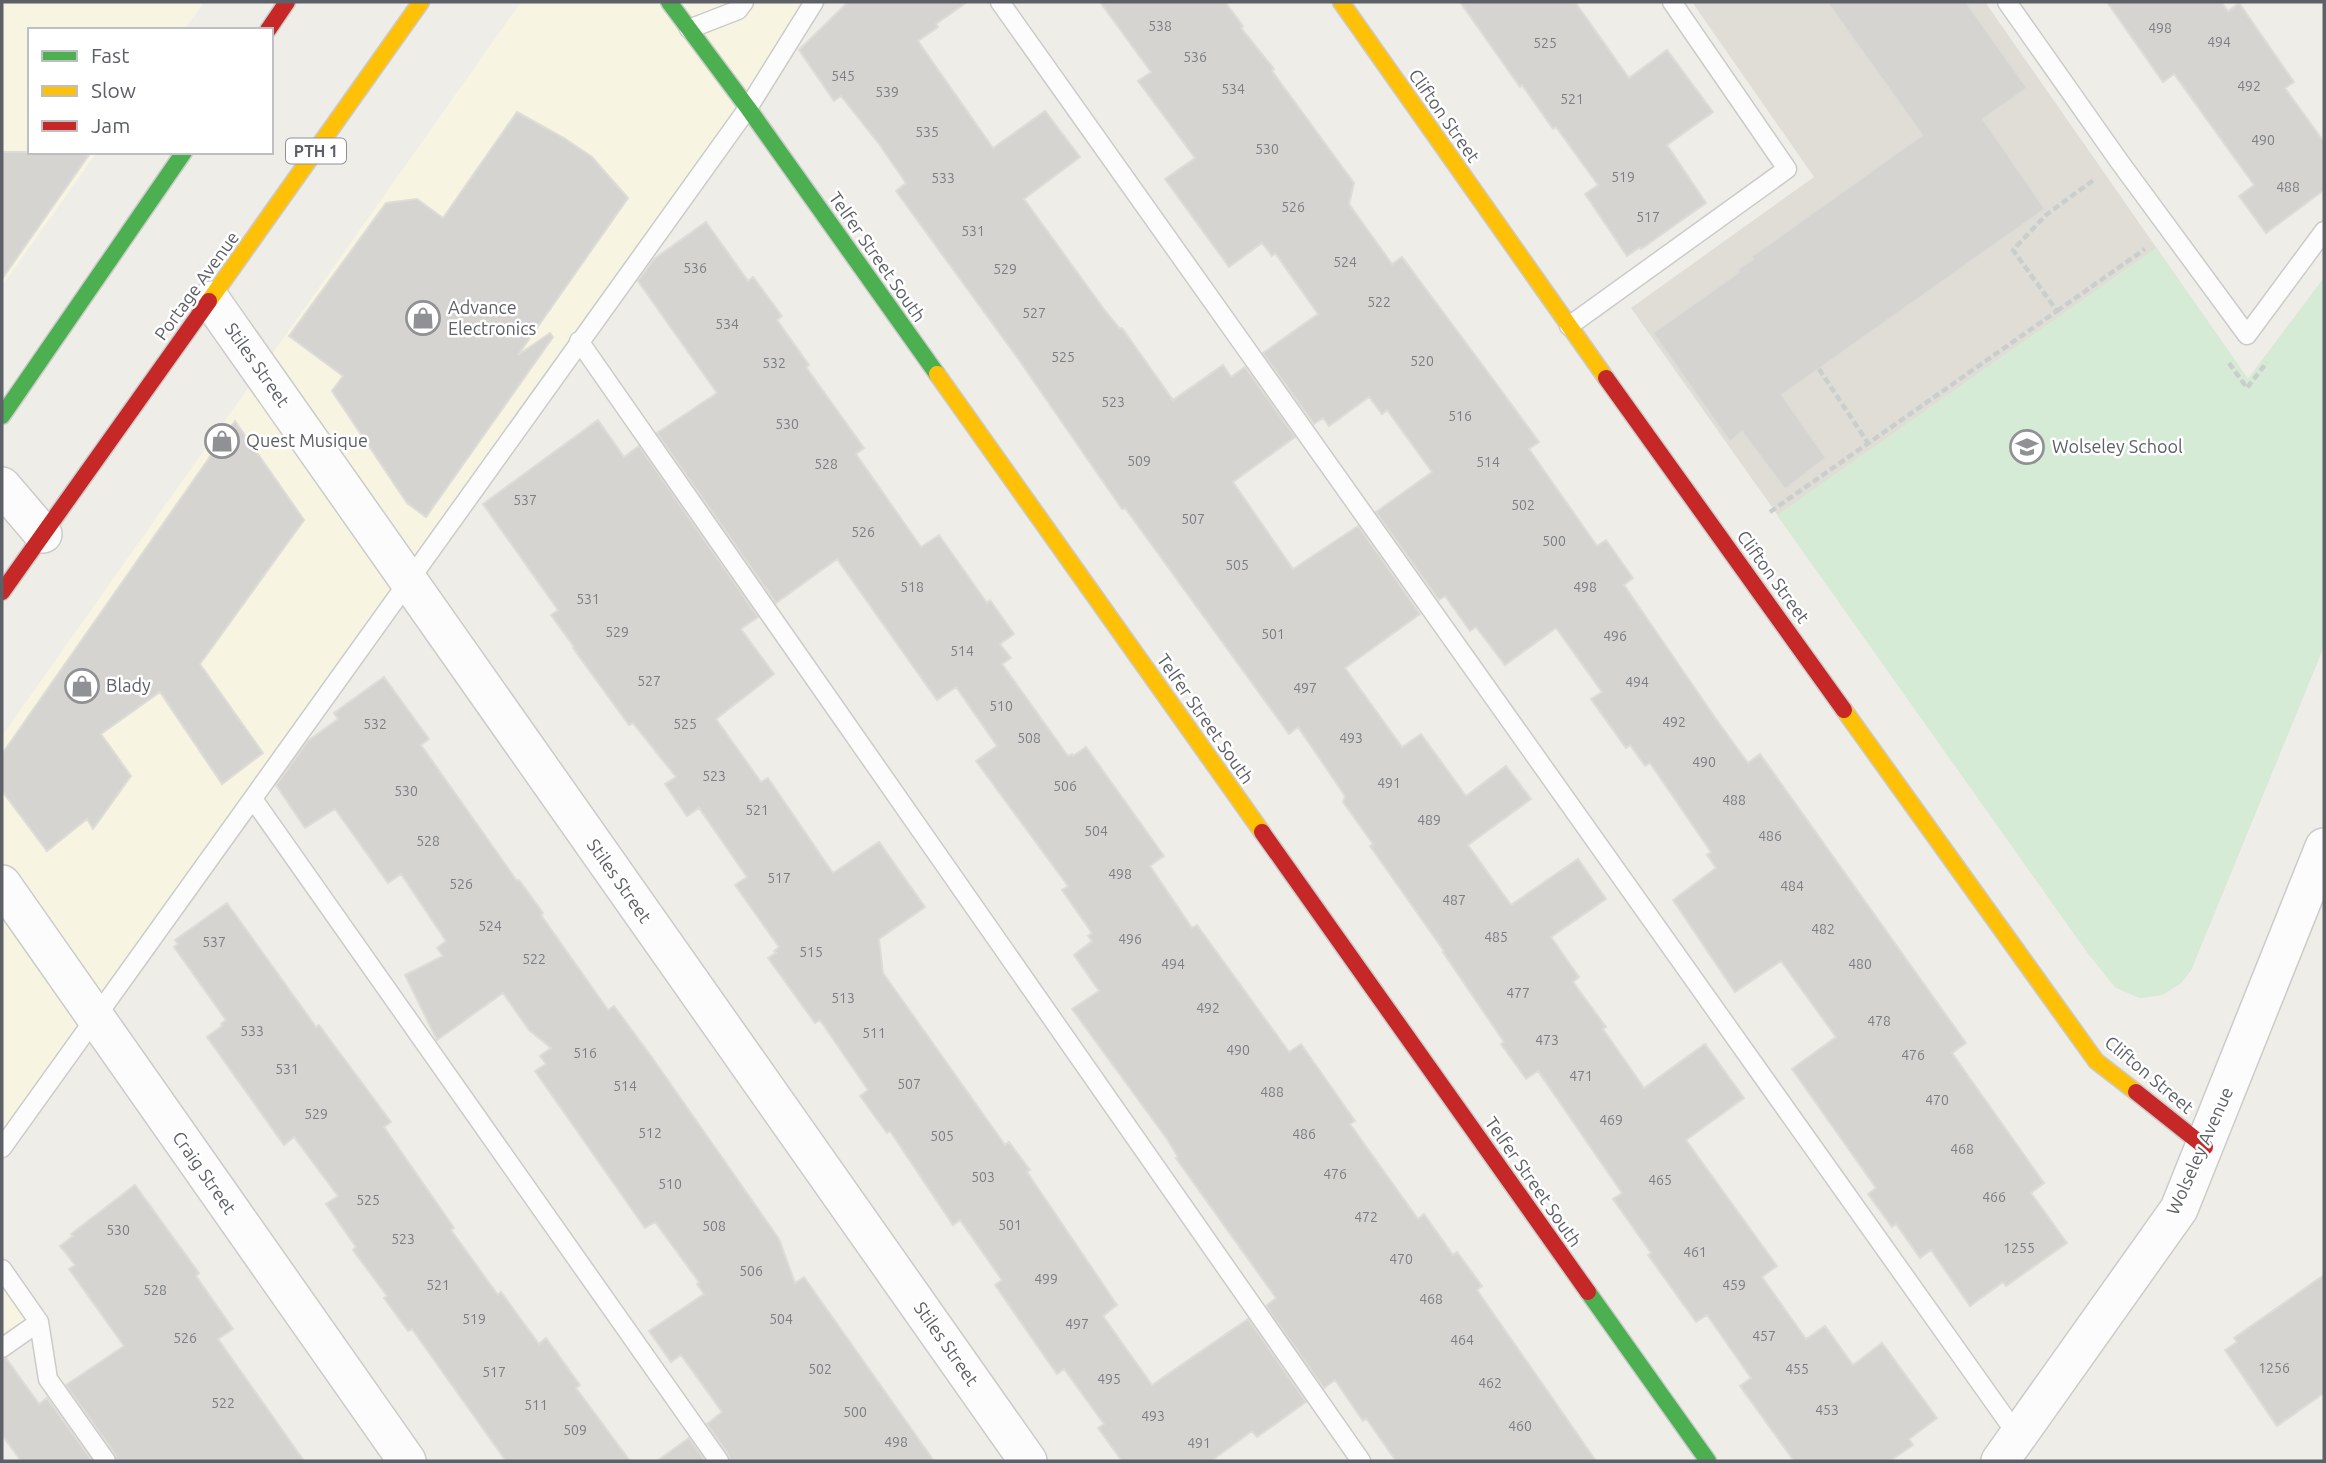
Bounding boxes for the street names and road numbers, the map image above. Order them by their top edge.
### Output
street label: Clifton Street [1405,65,1484,166]
road number: PTH 1 [286,139,346,164]
street label: Telfer Street South [826,188,930,325]
street label: Portage Avenue [150,227,242,344]
street label: Stiles Street [222,319,294,410]
street label: Clifton Street [1734,526,1814,626]
street label: Telfer Street South [1154,650,1258,787]
street label: Stiles Street [584,835,656,926]
street label: Clifton Street [2101,1031,2198,1117]
street label: Wolseley Avenue [2162,1084,2236,1217]
street label: Telfer Street South [1482,1113,1586,1250]
street label: Craig Street [169,1127,241,1218]
street label: Stiles Street [911,1298,983,1389]

